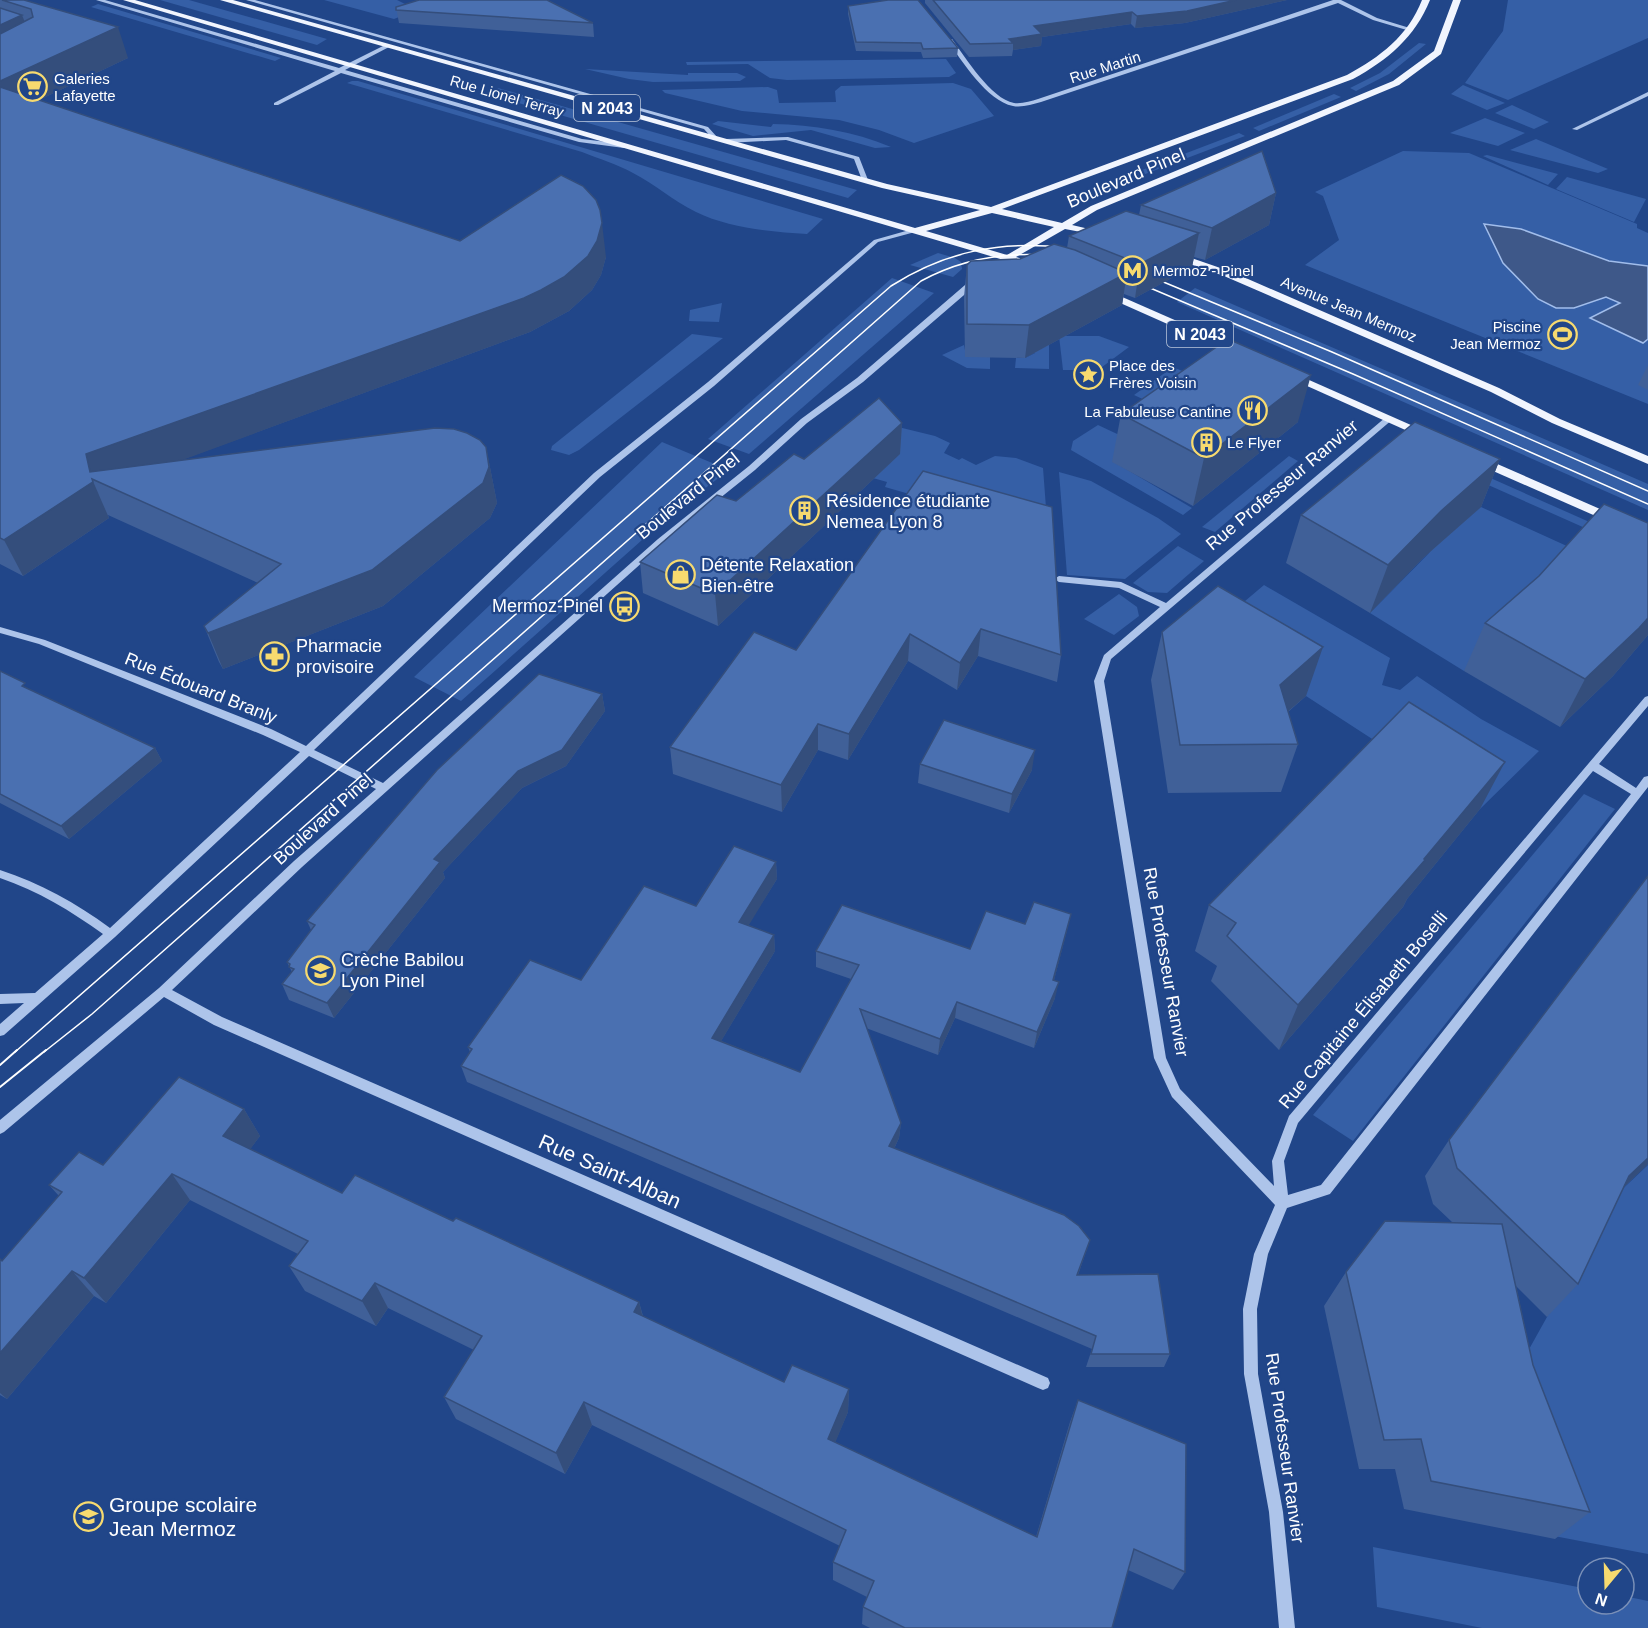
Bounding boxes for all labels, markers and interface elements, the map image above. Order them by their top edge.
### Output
street label: Rue Martin [1067,48,1143,86]
place label: Galeries Lafayette [54,70,116,104]
supermarket icon: Galeries Lafayette [17,71,49,103]
street label: Rue Lionel Terray [448,72,566,120]
road number: N 2043 [574,95,640,121]
street label: Boulevard Pinel [1064,144,1188,212]
metro station icon: Mermoz - Pinel [1116,254,1148,286]
place label: Mermoz - Pinel [1153,262,1254,279]
street label: Avenue Jean Mermoz [1279,273,1419,345]
place label: Piscine Jean Mermoz [1450,318,1541,352]
sports icon: Piscine Jean Mermoz [1546,319,1578,351]
road number: N 2043 [1167,321,1233,347]
place label: Place des Frères Voisin [1109,357,1197,391]
place icon: Place des Frères Voisin [1072,358,1104,390]
restaurant icon: La Fabuleuse Cantine [1236,395,1268,427]
place label: La Fabuleuse Cantine [1084,403,1231,420]
street label: Rue Professeur Ranvier [1202,416,1362,554]
building icon: Le Flyer [1190,426,1222,458]
place label: Le Flyer [1227,434,1281,451]
street label: Boulevard Pinel [633,449,743,543]
place label: Résidence étudiante Nemea Lyon 8 [826,491,990,532]
building icon: Résidence étudiante Nemea Lyon 8 [789,495,821,527]
place label: Détente Relaxation Bien-être [701,555,854,596]
shop icon: Détente Relaxation Bien-être [664,559,696,591]
bus stop icon: Mermoz-Pinel [608,590,640,622]
place label: Mermoz-Pinel [492,596,603,616]
place label: Pharmacie provisoire [296,636,382,677]
pharmacy icon: Pharmacie provisoire [259,640,291,672]
street label: Rue Édouard Branly [122,648,280,728]
street label: Boulevard Pinel [269,769,377,869]
street label: Rue Professeur Ranvier [1139,866,1193,1058]
street label: Rue Capitaine Élisabeth Boselli [1275,907,1451,1113]
place label: Crèche Babilou Lyon Pinel [341,950,464,991]
school or university icon: Crèche Babilou Lyon Pinel [304,954,336,986]
street label: Rue Saint-Alban [535,1129,685,1213]
street label: Rue Professeur Ranvier [1262,1351,1308,1545]
place label: Groupe scolaire Jean Mermoz [109,1493,257,1540]
school or university icon: Groupe scolaire Jean Mermoz [72,1500,104,1532]
north arrow [1576,1556,1636,1616]
text: N [1593,1590,1610,1610]

